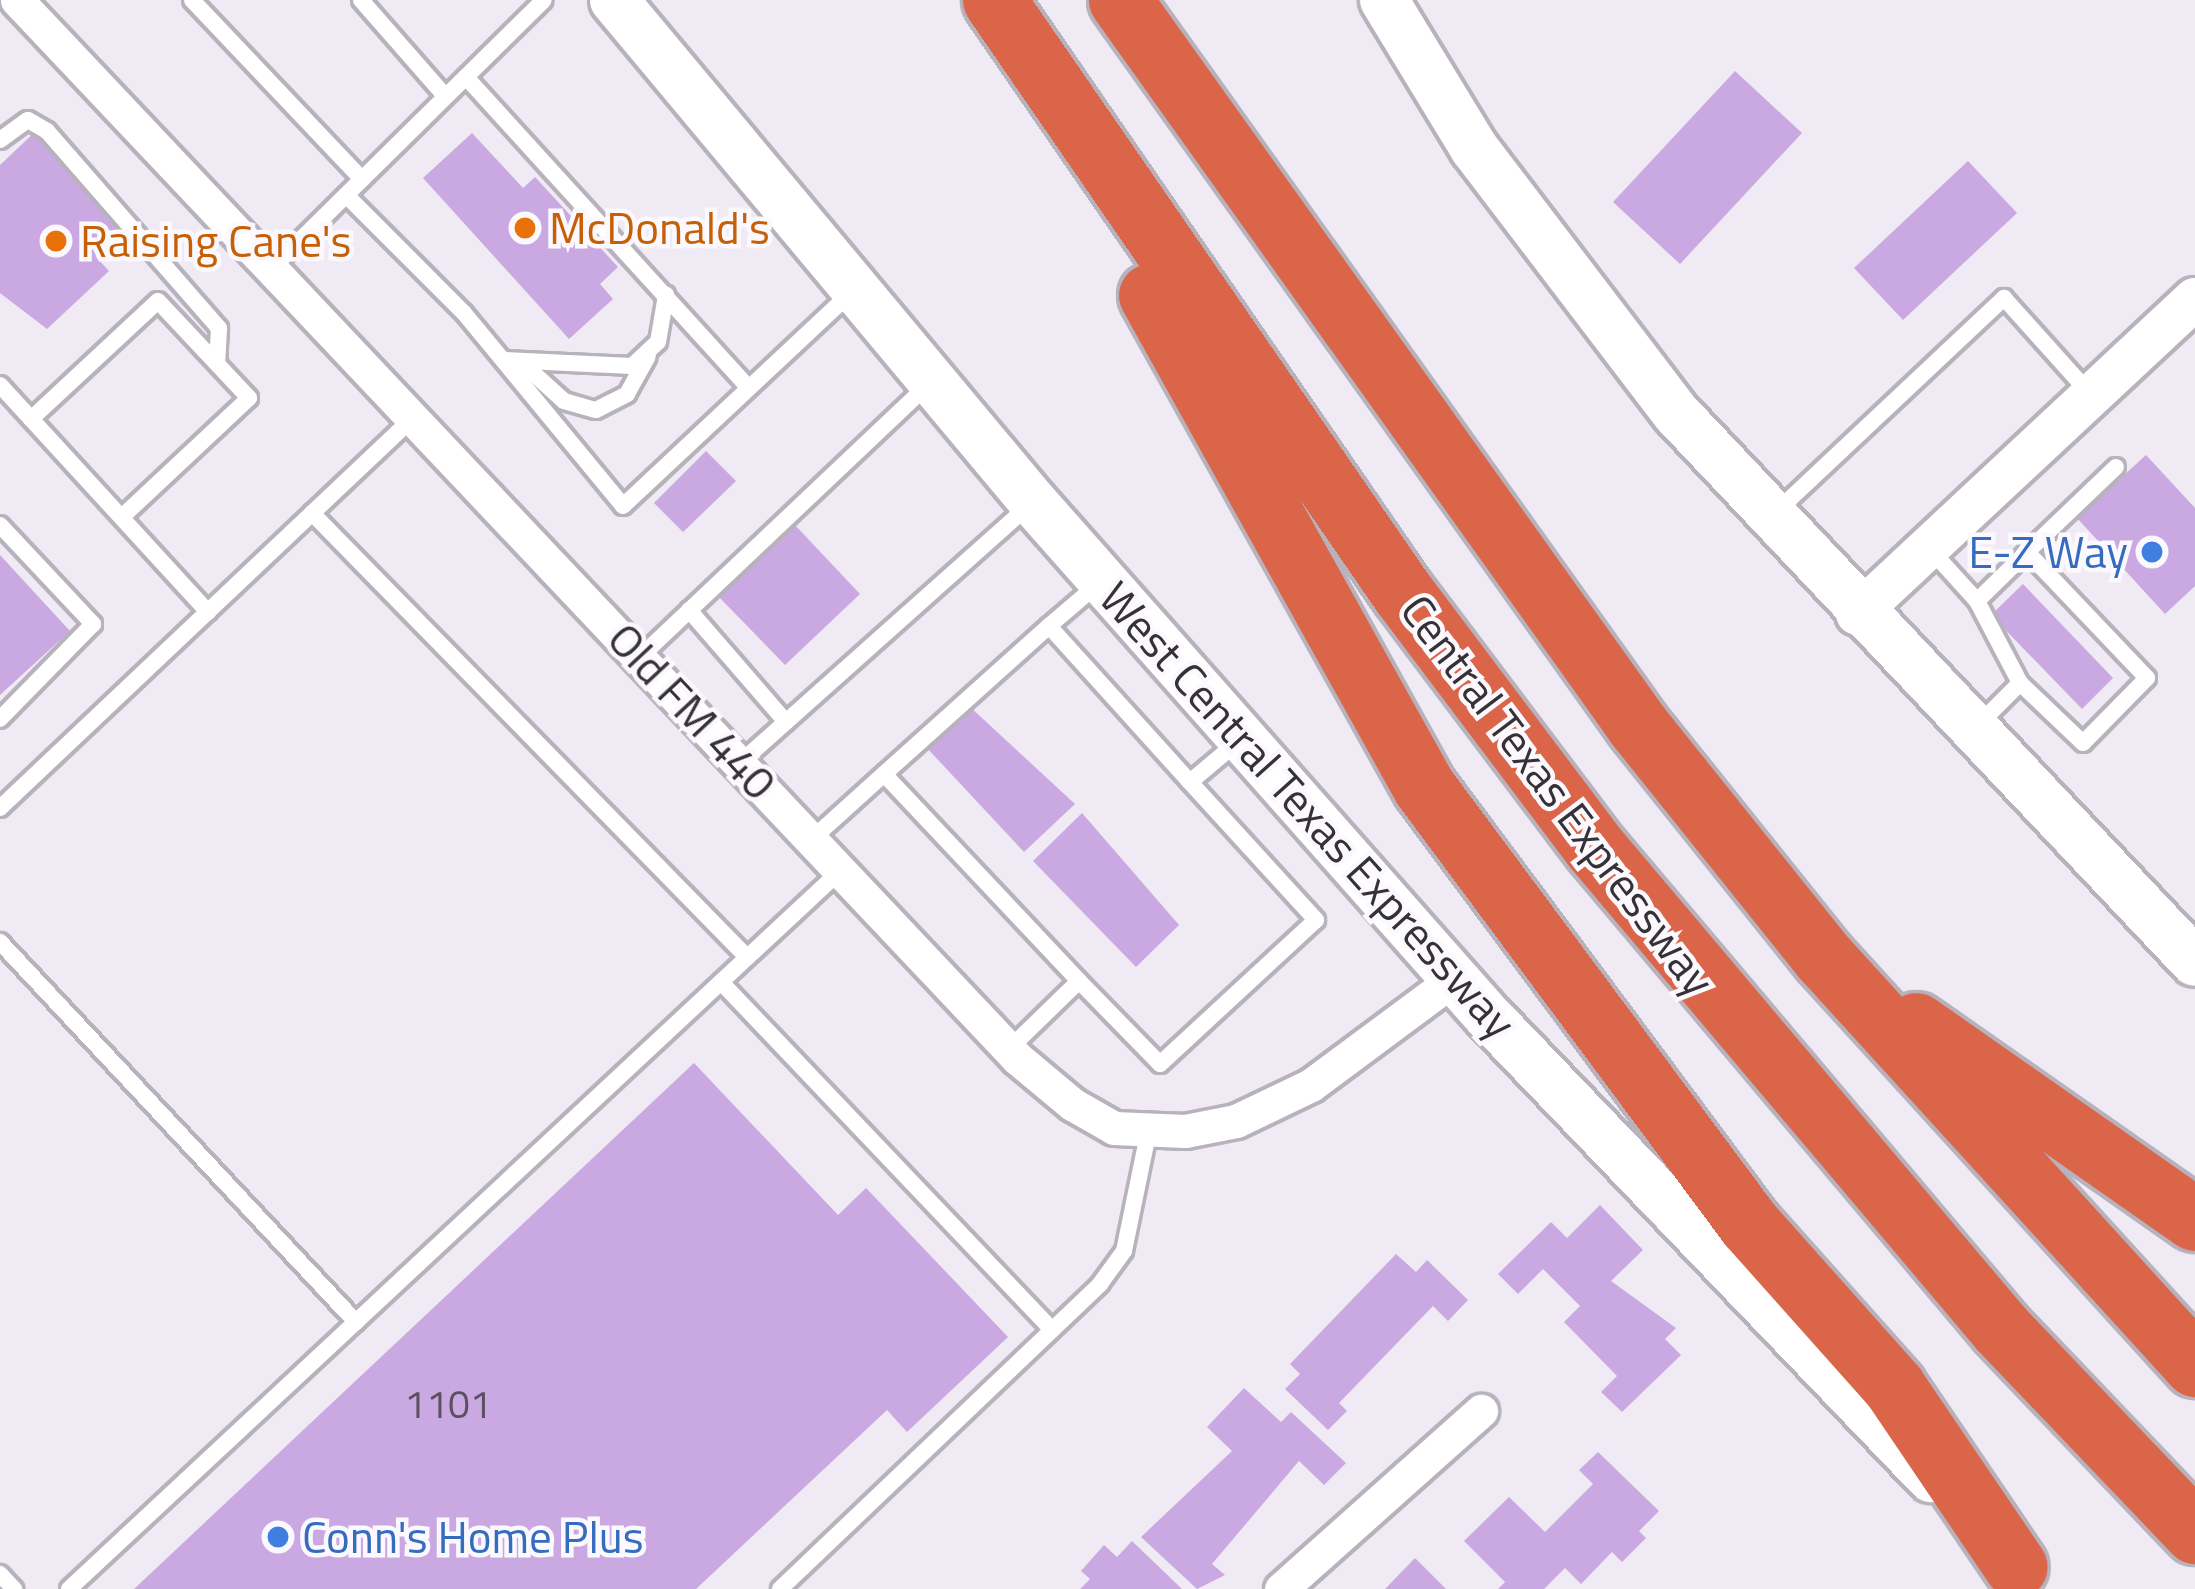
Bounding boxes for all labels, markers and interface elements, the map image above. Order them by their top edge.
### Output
place label: McDonald's [549,201,770,255]
place label: Raising Cane's [80,214,351,268]
marker: McDonald's [512,215,538,241]
marker: Raising Cane's [43,228,69,254]
place label: E-Z Way [1968,525,2128,579]
marker: E-Z Way [2139,539,2165,565]
street label: West Central Texas Expressway [1089,571,1527,1049]
street label: Central Texas Expressway [1390,584,1726,1006]
street label: Old FM 440 [597,612,787,810]
house number: 1101 [404,1381,492,1427]
place label: Conn's Home Plus [302,1510,644,1564]
marker: Conn's Home Plus [265,1524,291,1550]

